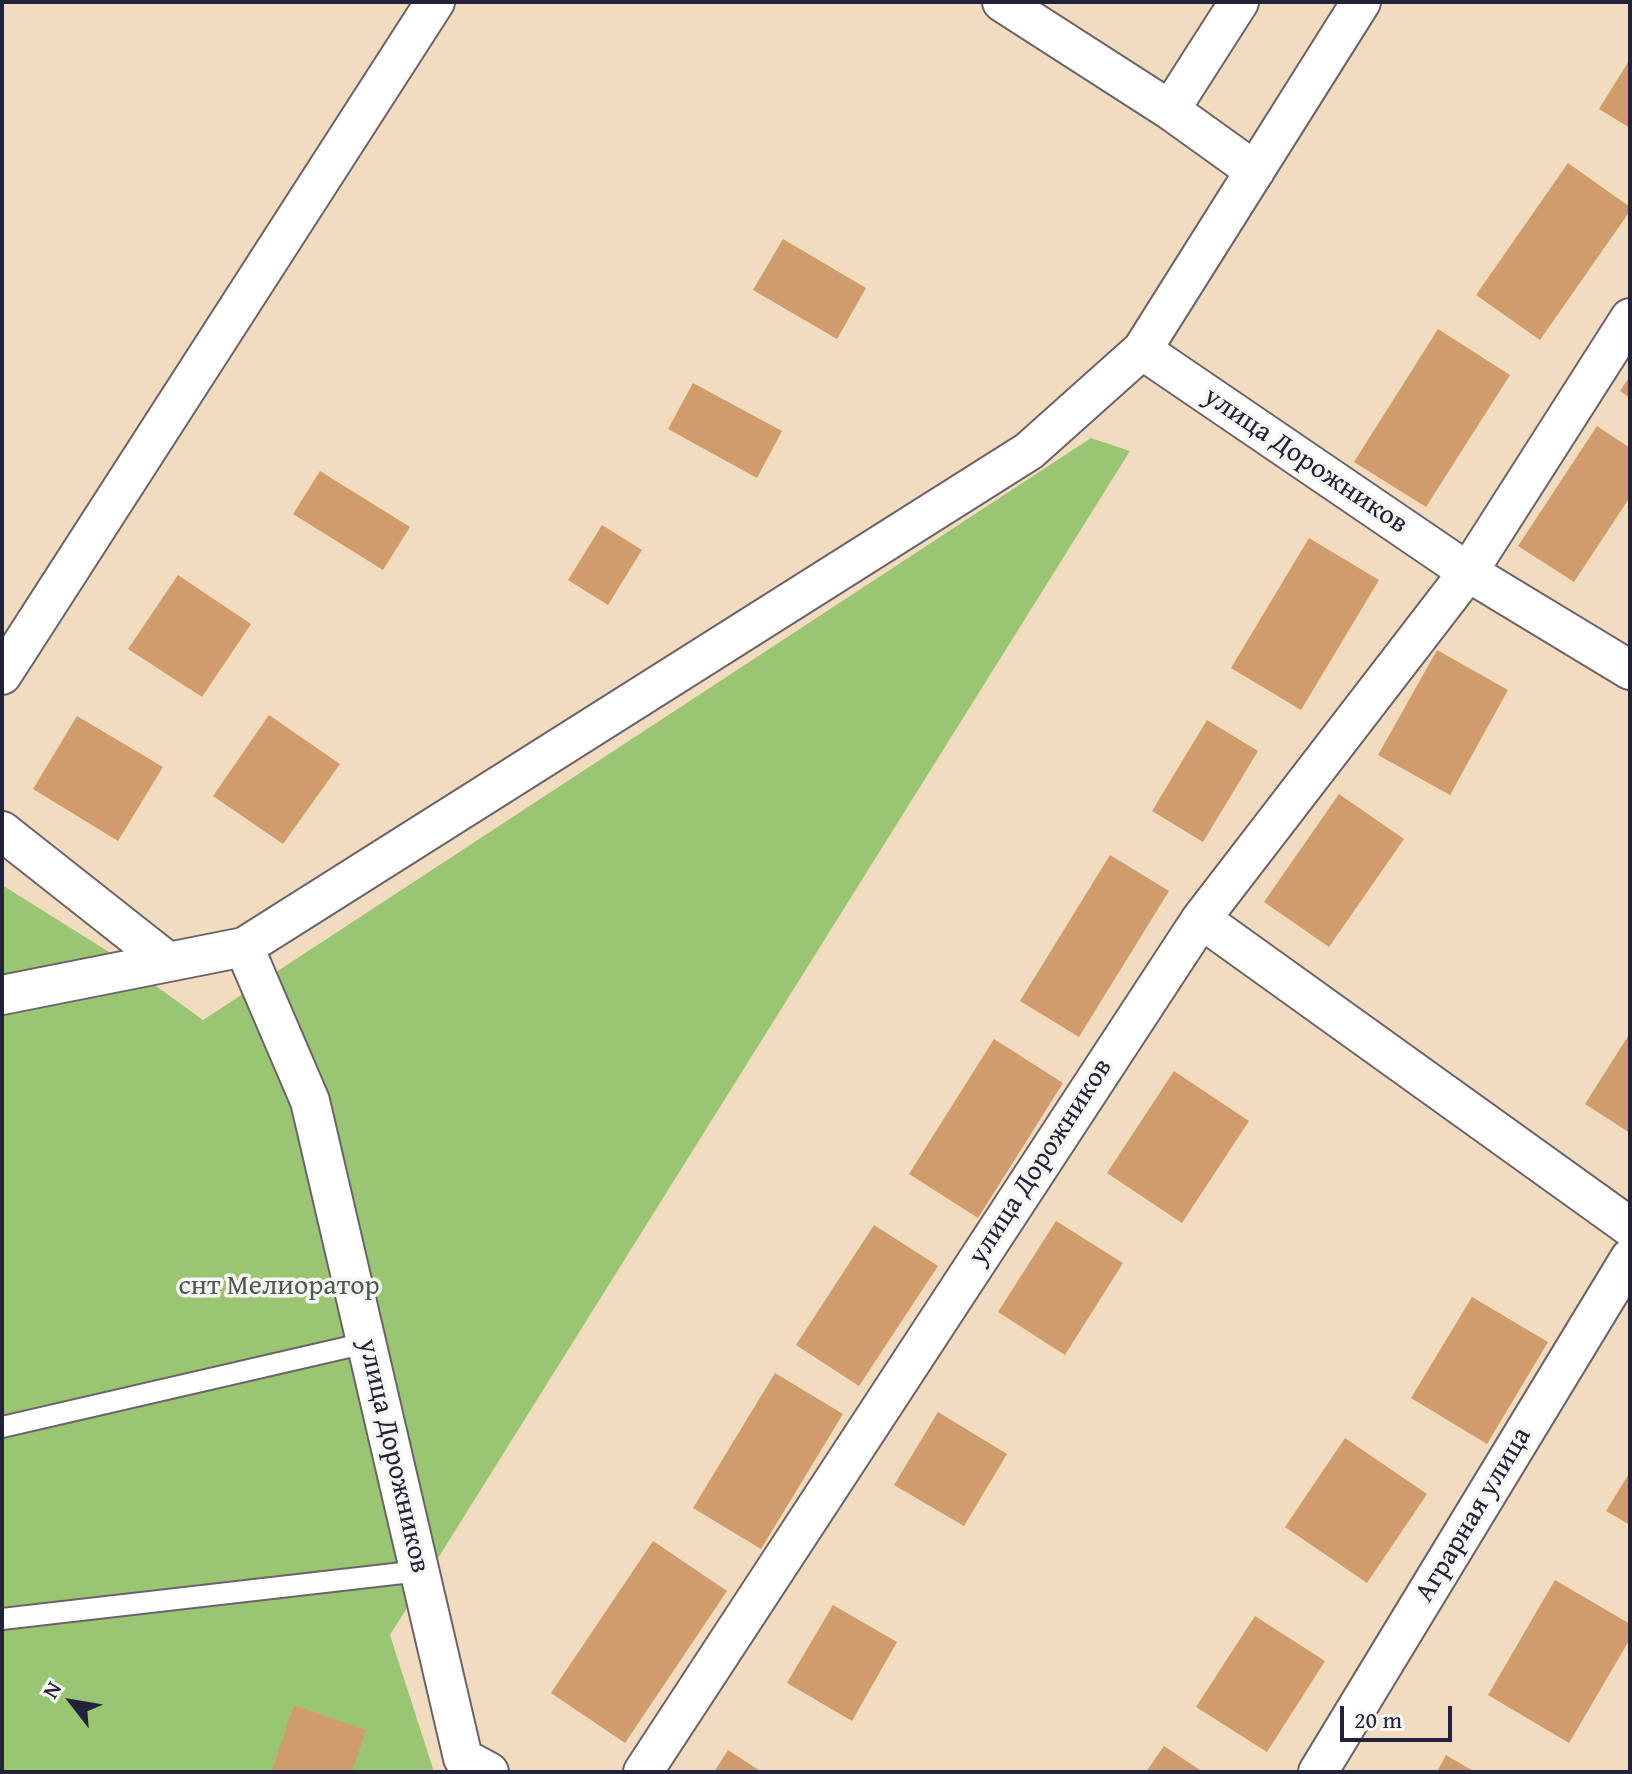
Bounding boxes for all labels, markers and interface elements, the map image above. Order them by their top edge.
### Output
street label: улица Дорожников [1196,380,1414,542]
street label: улица Дорожников [962,1052,1120,1272]
park label: снт Мелиоратор [178,1270,380,1304]
street label: улица Дорожников [350,1336,436,1576]
street label: Аграрная улица [1409,1422,1539,1608]
north arrow [32,1662,112,1742]
text: N [34,1675,69,1704]
scale bar [1344,1690,1456,1740]
text: 20 m [1354,1702,1402,1737]

